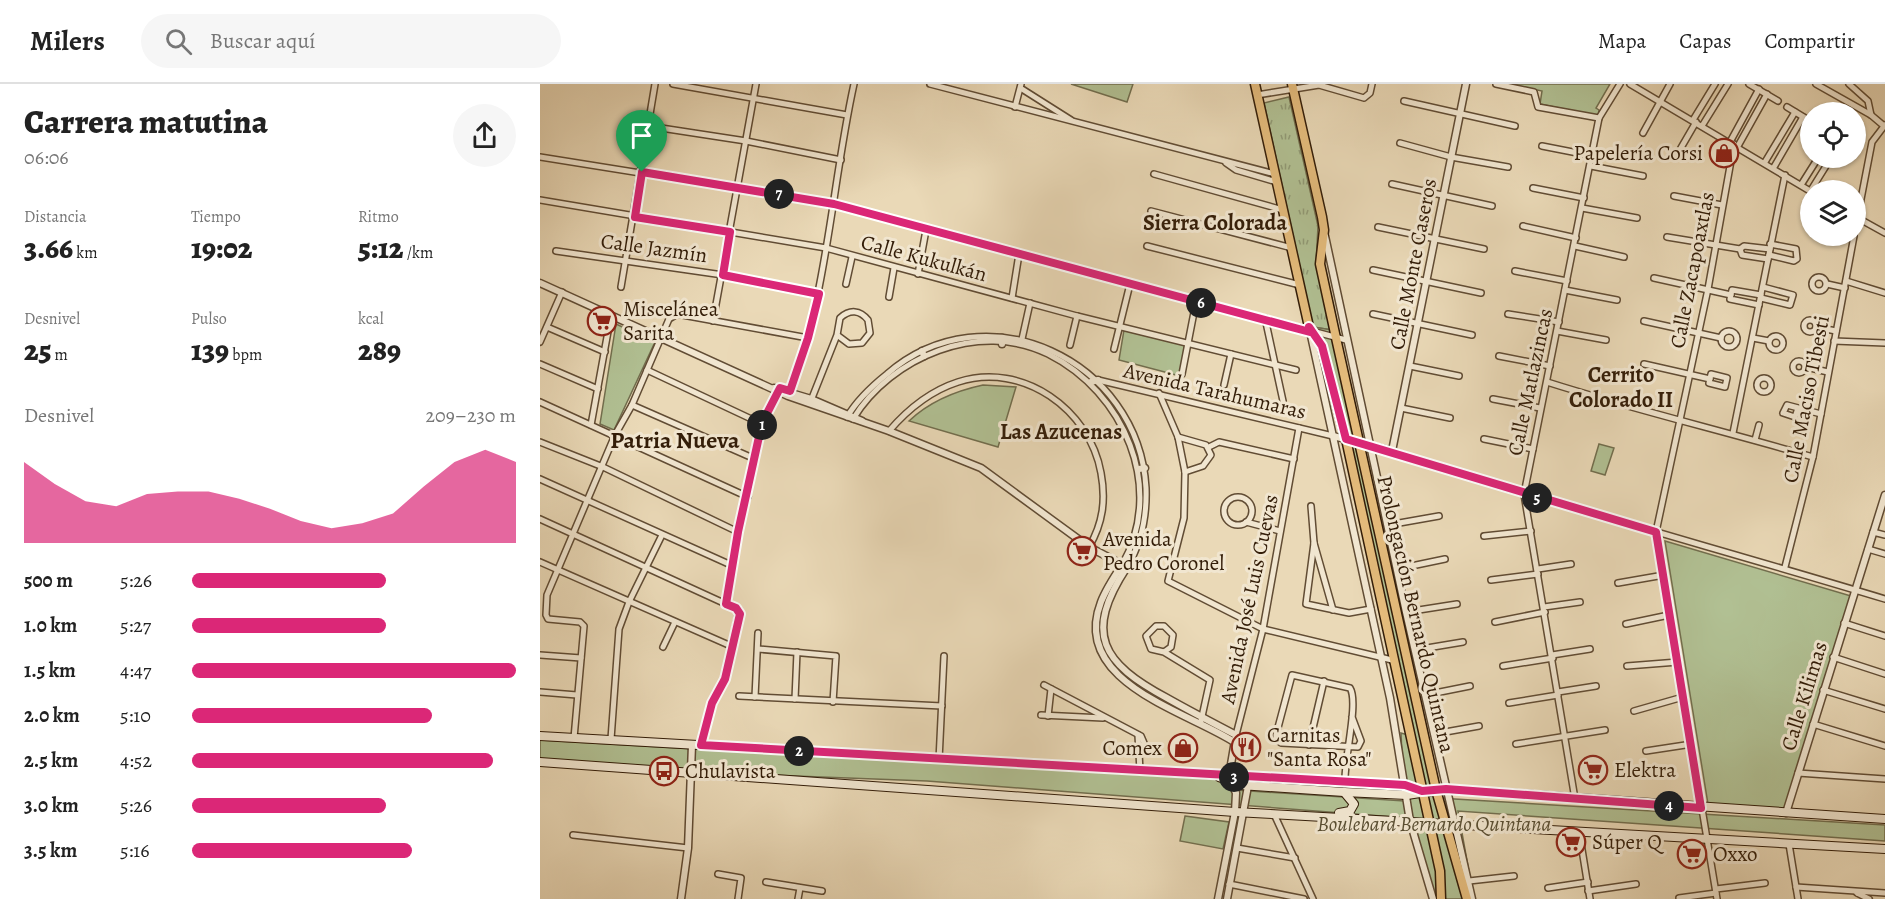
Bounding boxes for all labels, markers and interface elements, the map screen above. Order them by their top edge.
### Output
search box [141,14,561,68]
text: Milers [30,22,105,60]
icon: search [162,25,195,58]
text: Buscar aquí [210,26,316,56]
text: Mapa [1598,27,1646,55]
text: Capas [1679,27,1732,55]
text: Compartir [1765,27,1855,55]
text: Carrera matutina [24,99,268,144]
map controls [1800,102,1866,246]
button: locate [1800,102,1866,168]
button: share [453,104,516,167]
pin [616,110,667,172]
icon: arrive [625,119,658,152]
shop icon: Papelería Corsi [1708,137,1740,169]
place label: Papelería Corsi [1574,139,1703,167]
text: 06:06 [24,144,69,171]
street label: Calle Monte Caseros [1383,176,1443,352]
pin: 7 [764,179,794,209]
button: layers [1800,180,1866,246]
text: 7 [776,183,782,205]
street label: Calle Zacapoaxtlas [1663,190,1721,350]
text: Distancia [24,206,86,228]
text: Tiempo [191,206,241,228]
text: Ritmo [358,206,399,228]
district label: Sierra Colorada [1143,208,1287,238]
street label: Calle Jazmín [599,227,709,269]
text: 3.66 [24,228,73,268]
text: 19:02 [191,228,252,268]
text: 5:12 [358,228,404,268]
street label: Calle Kukulkán [858,228,990,288]
text: km [73,242,98,264]
text: /km [404,242,433,264]
pin: 6 [1186,288,1216,318]
text: 6 [1197,292,1205,314]
place label: Miscelánea Sarita [623,295,719,347]
supermarket icon: Miscelánea Sarita [586,305,618,337]
street label: Calle Matlazincas [1501,306,1559,458]
text: Desnivel [24,308,80,330]
text: Pulso [191,308,227,330]
text: kcal [358,308,384,330]
street label: Calle Maciso Tibesti [1776,313,1836,485]
text: 25 [24,330,51,370]
text: 139 [191,330,229,370]
text: 289 [358,330,401,370]
text: m [51,344,68,366]
text: bpm [229,344,262,366]
street label: Avenida Tarahumaras [1120,356,1309,426]
district label: Cerrito Colorado II [1569,360,1673,415]
text: Desnivel [24,402,94,429]
text: 209–230 m [426,402,516,429]
pin: 1 [747,410,777,440]
text: 1 [759,414,765,436]
district label: Las Azucenas [1000,417,1122,447]
district label: Patria Nueva [610,424,740,456]
street label: Prolongación Bernardo Quintana [1370,473,1462,756]
pin: 5 [1522,483,1552,513]
text: 5 [1534,487,1540,509]
street label: Avenida José Luis Cuevas [1213,492,1285,707]
place label: Avenida Pedro Coronel [1102,525,1224,577]
supermarket icon: Avenida Pedro Coronel [1066,535,1098,567]
text: 500 m [24,567,73,594]
text: 5:26 [120,567,152,594]
text: 1.0 km [24,612,77,639]
text: 5:27 [120,612,151,639]
street label: Calle Kilimas [1774,638,1834,754]
text: 1.5 km [24,657,76,684]
text: 4:47 [120,657,151,684]
text: 2.0 km [24,702,80,729]
text: 5:10 [120,702,151,729]
place label: Carnitas "Santa Rosa" [1267,721,1372,773]
restaurant icon: Carnitas "Santa Rosa" [1230,731,1262,763]
shop icon: Comex [1167,732,1199,764]
place label: Comex [1102,734,1162,762]
pin: 2 [784,736,814,766]
text: 2 [795,740,803,762]
text: 2.5 km [24,747,78,774]
text: 4:52 [120,747,152,774]
supermarket icon: Elektra [1577,754,1609,786]
bus stop icon: Chulavista [648,755,680,787]
place label: Elektra [1614,756,1676,784]
place label: Chulavista [685,757,776,785]
pin: 3 [1219,762,1249,792]
text: 3 [1231,766,1237,788]
pin: 4 [1654,791,1684,821]
text: 3.0 km [24,792,79,819]
text: 5:26 [120,792,152,819]
text: 4 [1665,795,1673,817]
park label: Boulebard Bernardo Quintana [1317,810,1551,838]
supermarket icon: Súper Q [1555,826,1587,858]
place label: Súper Q [1592,828,1664,856]
text: 3.5 km [24,837,77,864]
text: 5:16 [120,837,149,864]
supermarket icon: Oxxo [1676,838,1708,870]
place label: Oxxo [1713,840,1758,868]

